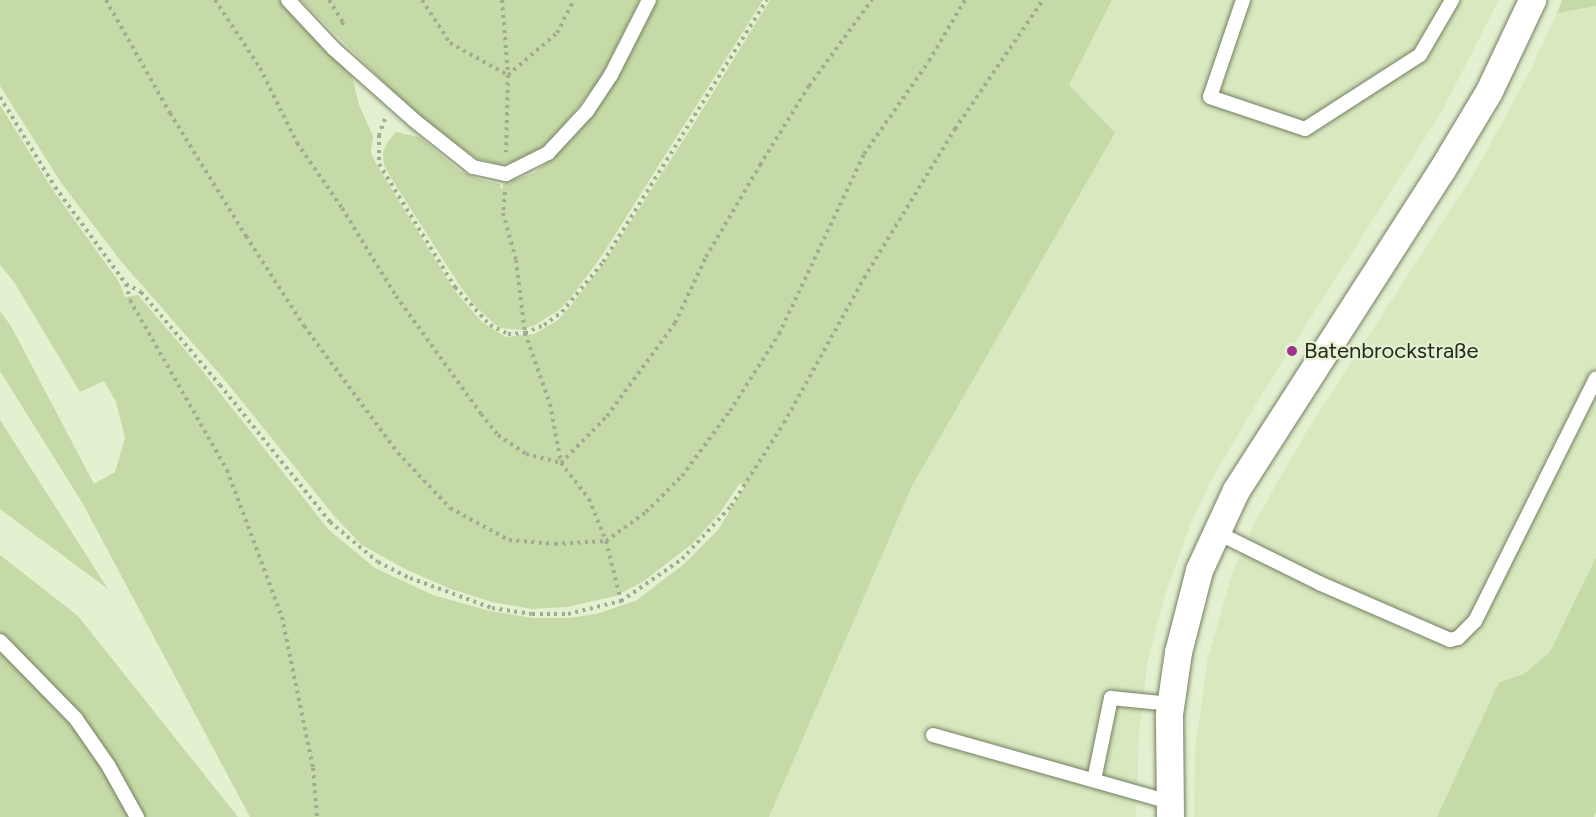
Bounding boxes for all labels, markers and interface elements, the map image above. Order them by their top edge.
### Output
place label: Batenbrockstraße [1304,338,1479,364]
marker: Batenbrockstraße [1285,344,1299,358]

